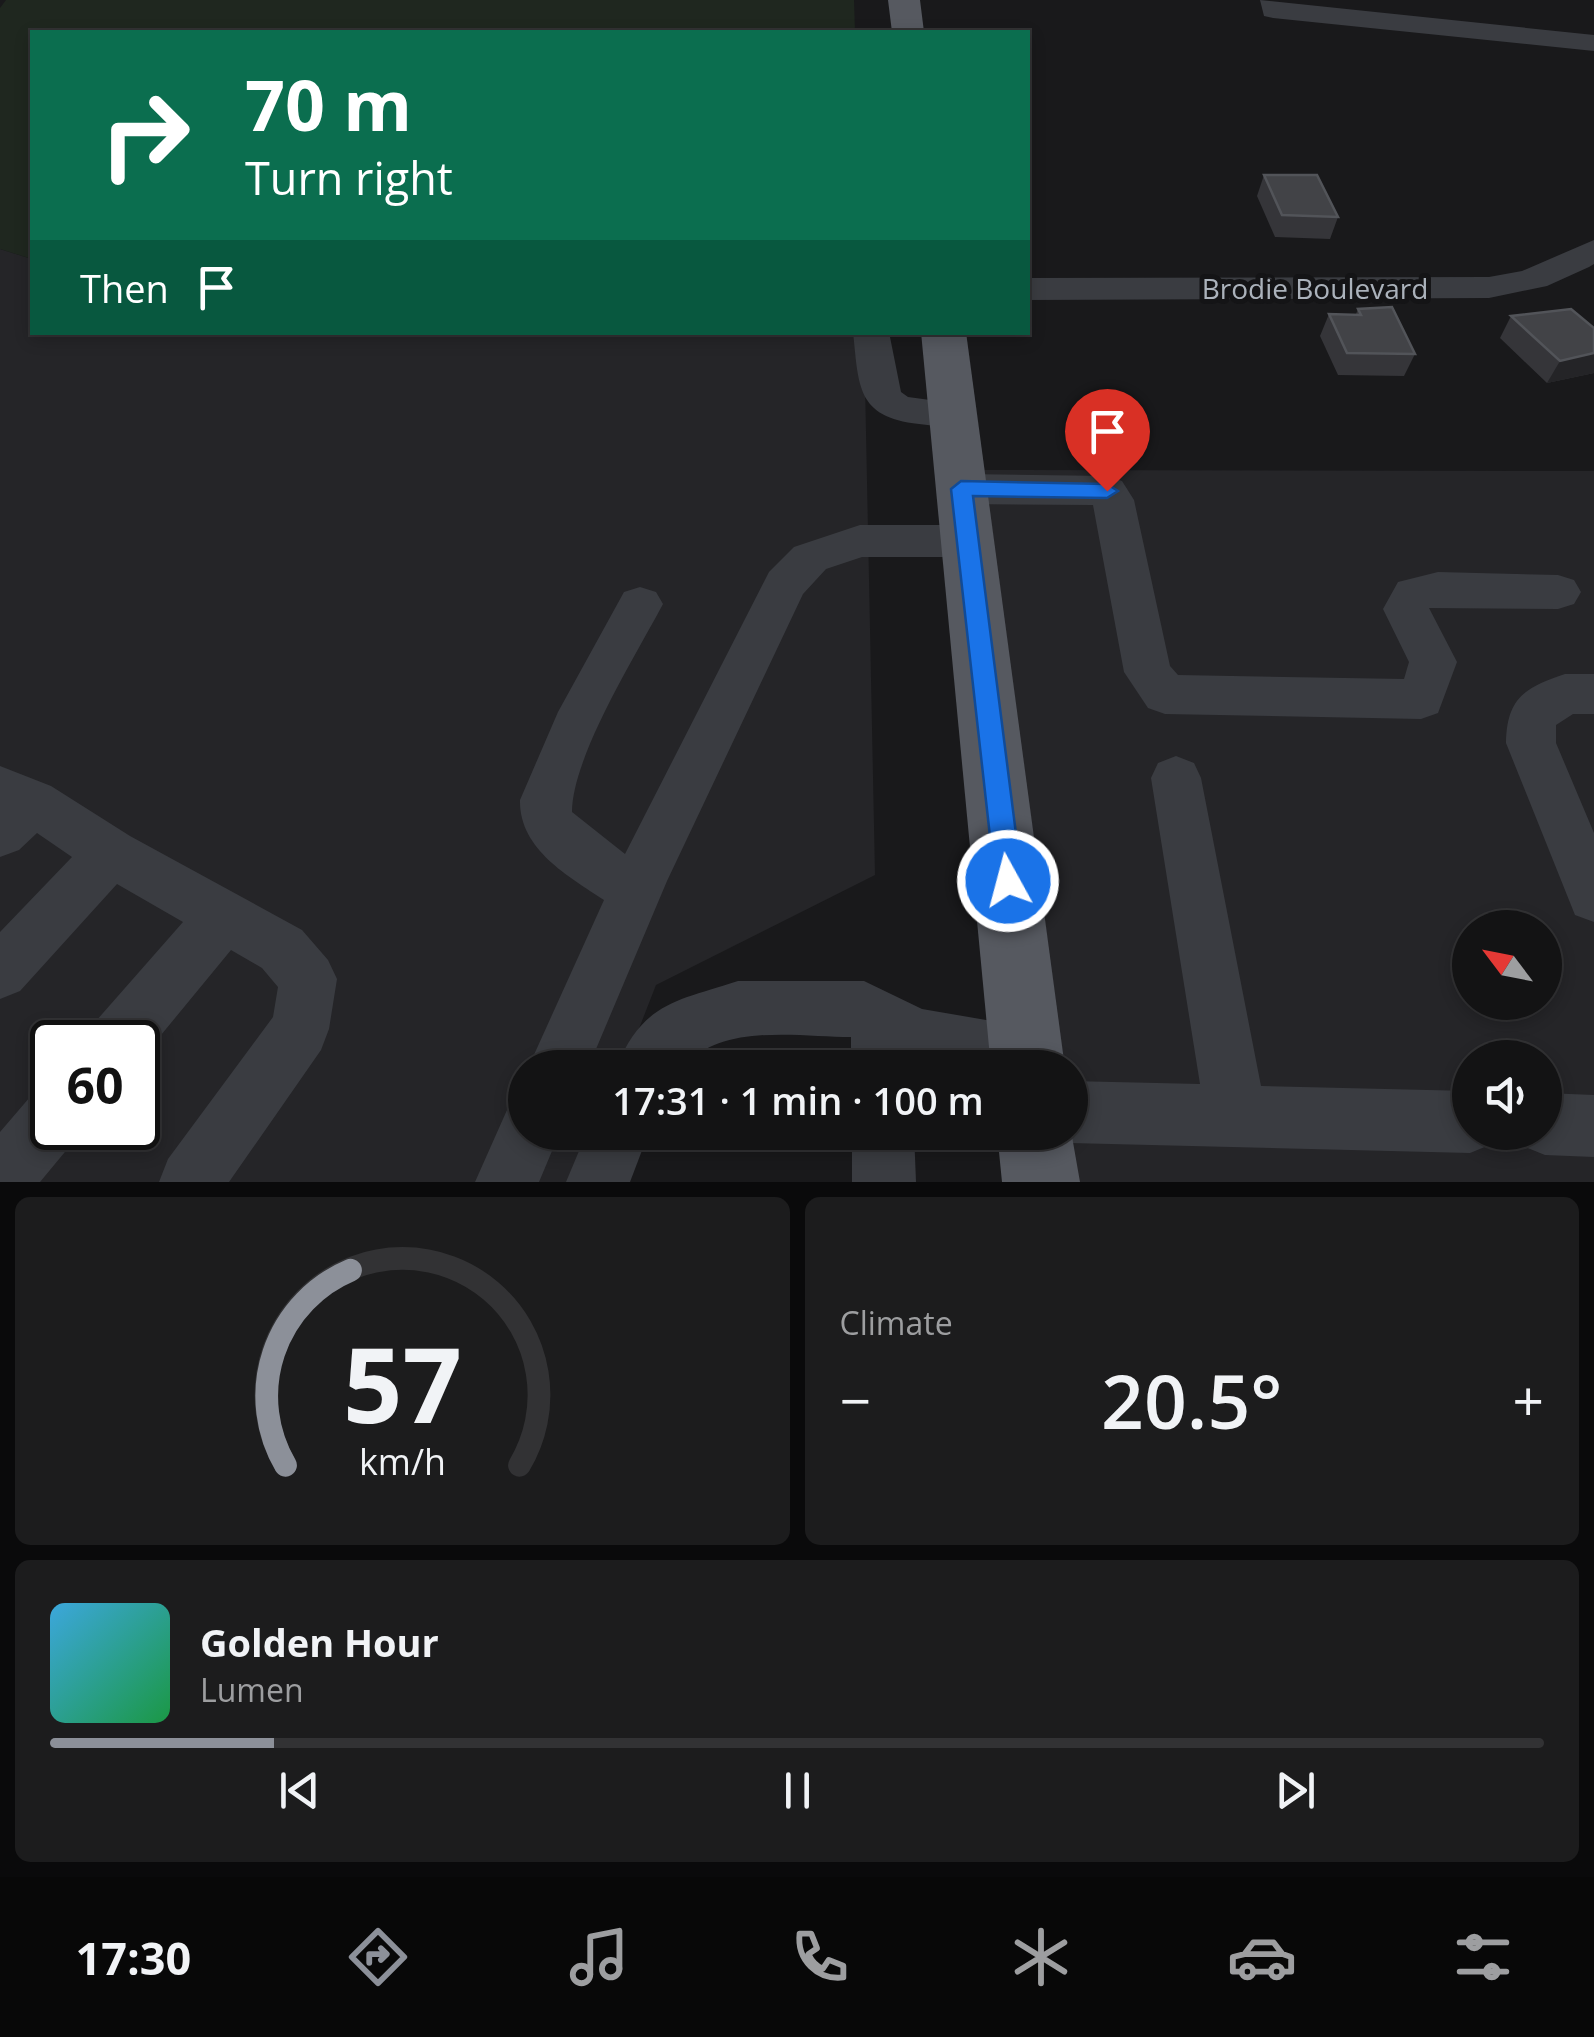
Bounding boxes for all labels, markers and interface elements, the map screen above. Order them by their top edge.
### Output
text: 70 m [245,56,412,152]
icon: right [80,70,210,200]
text: Turn right [245,147,453,208]
icon: arrive [189,260,244,315]
text: Then [80,262,169,314]
street label: Brodie Boulevard [1202,269,1428,307]
pin [1065,389,1150,492]
icon: arrive [1080,404,1135,459]
position arrow [956,829,1060,933]
north arrow [1452,910,1562,1020]
map controls [1452,910,1562,1150]
speed limit sign: 60 [30,1020,160,1150]
button: sound [1452,1040,1562,1150]
text: 17:31 · 1 min · 100 m [612,1074,984,1126]
text: Climate [840,1301,953,1344]
text: 57 [343,1312,462,1453]
text: 20.5° [1101,1349,1282,1451]
text: − [840,1362,871,1437]
text: + [1513,1362,1544,1437]
text: km/h [359,1437,446,1485]
text: Golden Hour [200,1616,439,1668]
text: Lumen [200,1668,304,1711]
icon: previous [272,1763,327,1818]
icon: pause [770,1763,825,1818]
icon: next [1268,1763,1323,1818]
icon: directions [343,1922,413,1992]
icon: music [564,1922,634,1992]
icon: phone [785,1922,855,1992]
icon: climate [1006,1922,1076,1992]
icon: car [1227,1922,1297,1992]
icon: filters [1448,1922,1518,1992]
text: 17:30 [76,1927,191,1988]

